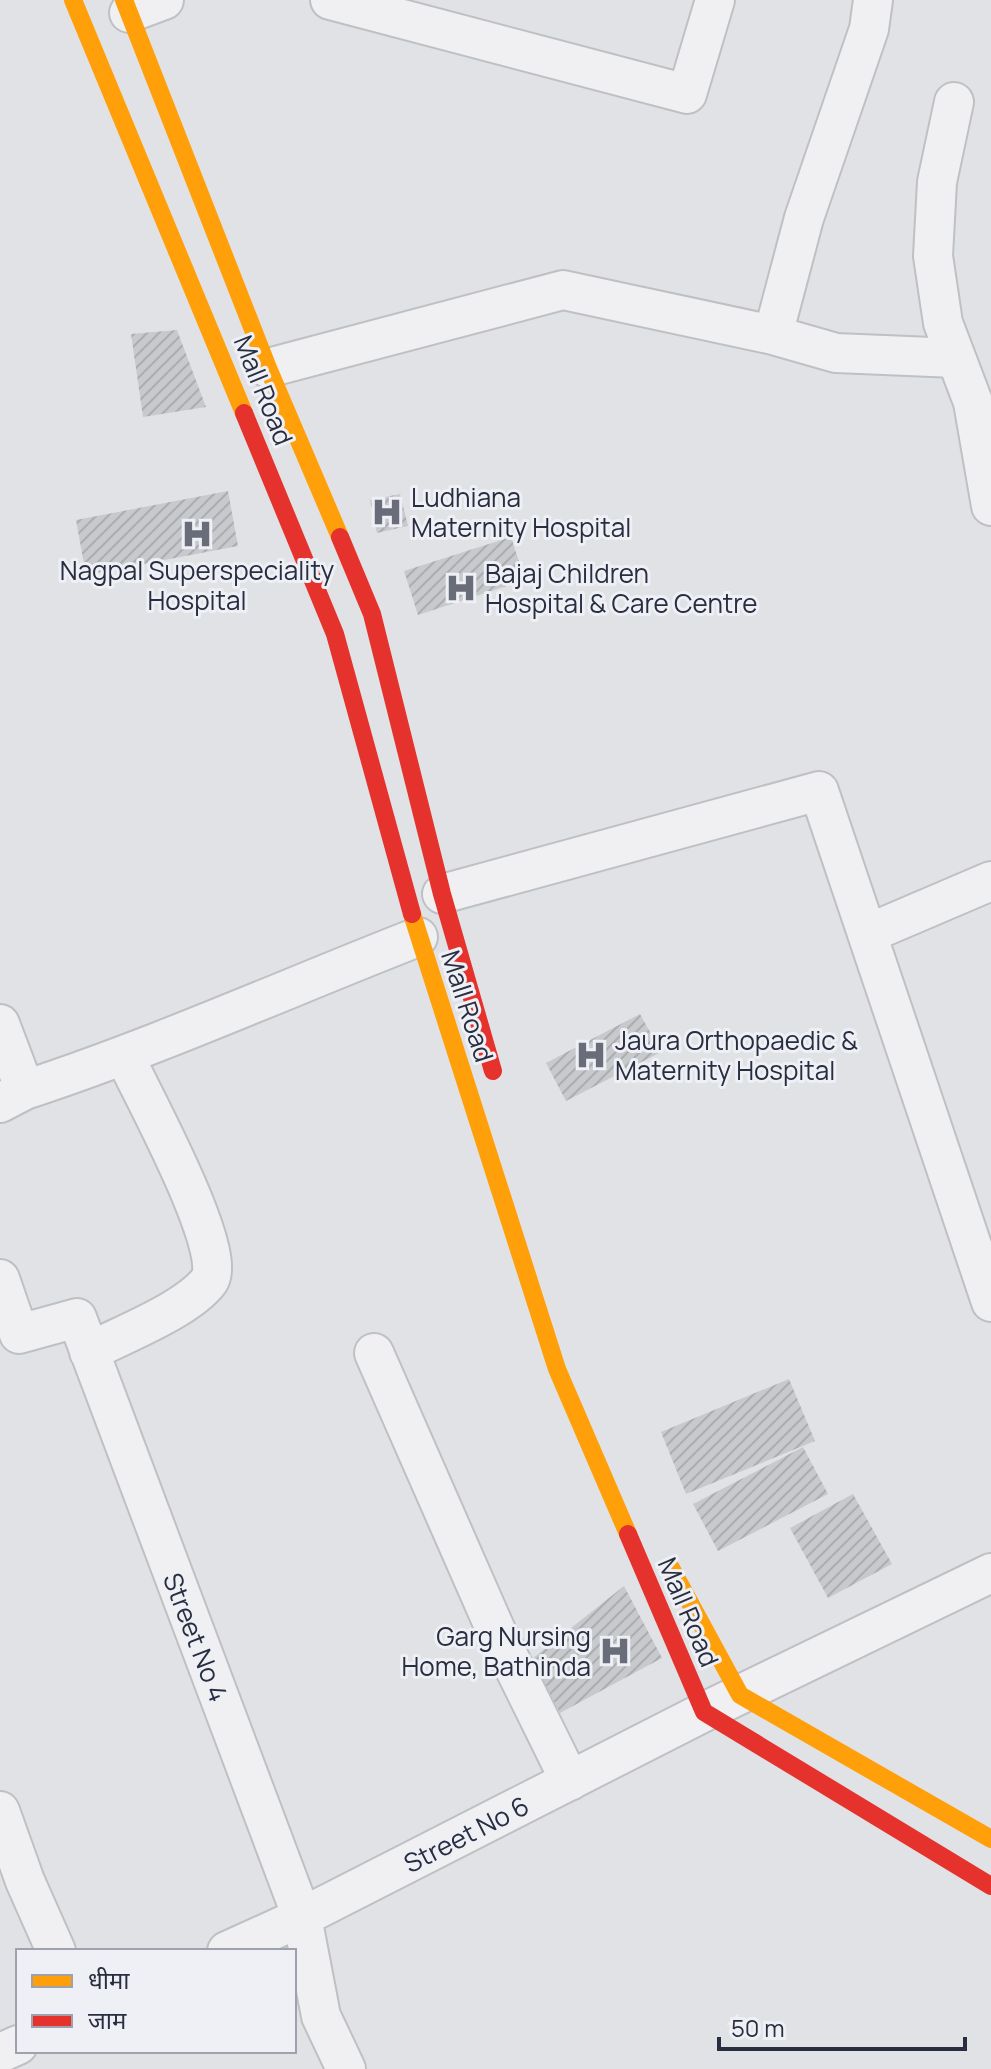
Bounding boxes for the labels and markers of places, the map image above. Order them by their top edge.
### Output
place label: Ludhiana Maternity Hospital [411,479,631,545]
hospital icon: Ludhiana Maternity Hospital [370,495,404,529]
hospital icon: Nagpal Superspeciality Hospital [180,517,214,551]
place label: Nagpal Superspeciality Hospital [60,552,334,618]
place label: Bajaj Children Hospital & Care Centre [485,555,758,621]
hospital icon: Bajaj Children Hospital & Care Centre [444,571,478,605]
place label: Jaura Orthopaedic & Maternity Hospital [615,1022,858,1088]
hospital icon: Jaura Orthopaedic & Maternity Hospital [574,1038,608,1072]
place label: Garg Nursing Home, Bathinda [402,1618,591,1684]
hospital icon: Garg Nursing Home, Bathinda [598,1634,632,1668]

